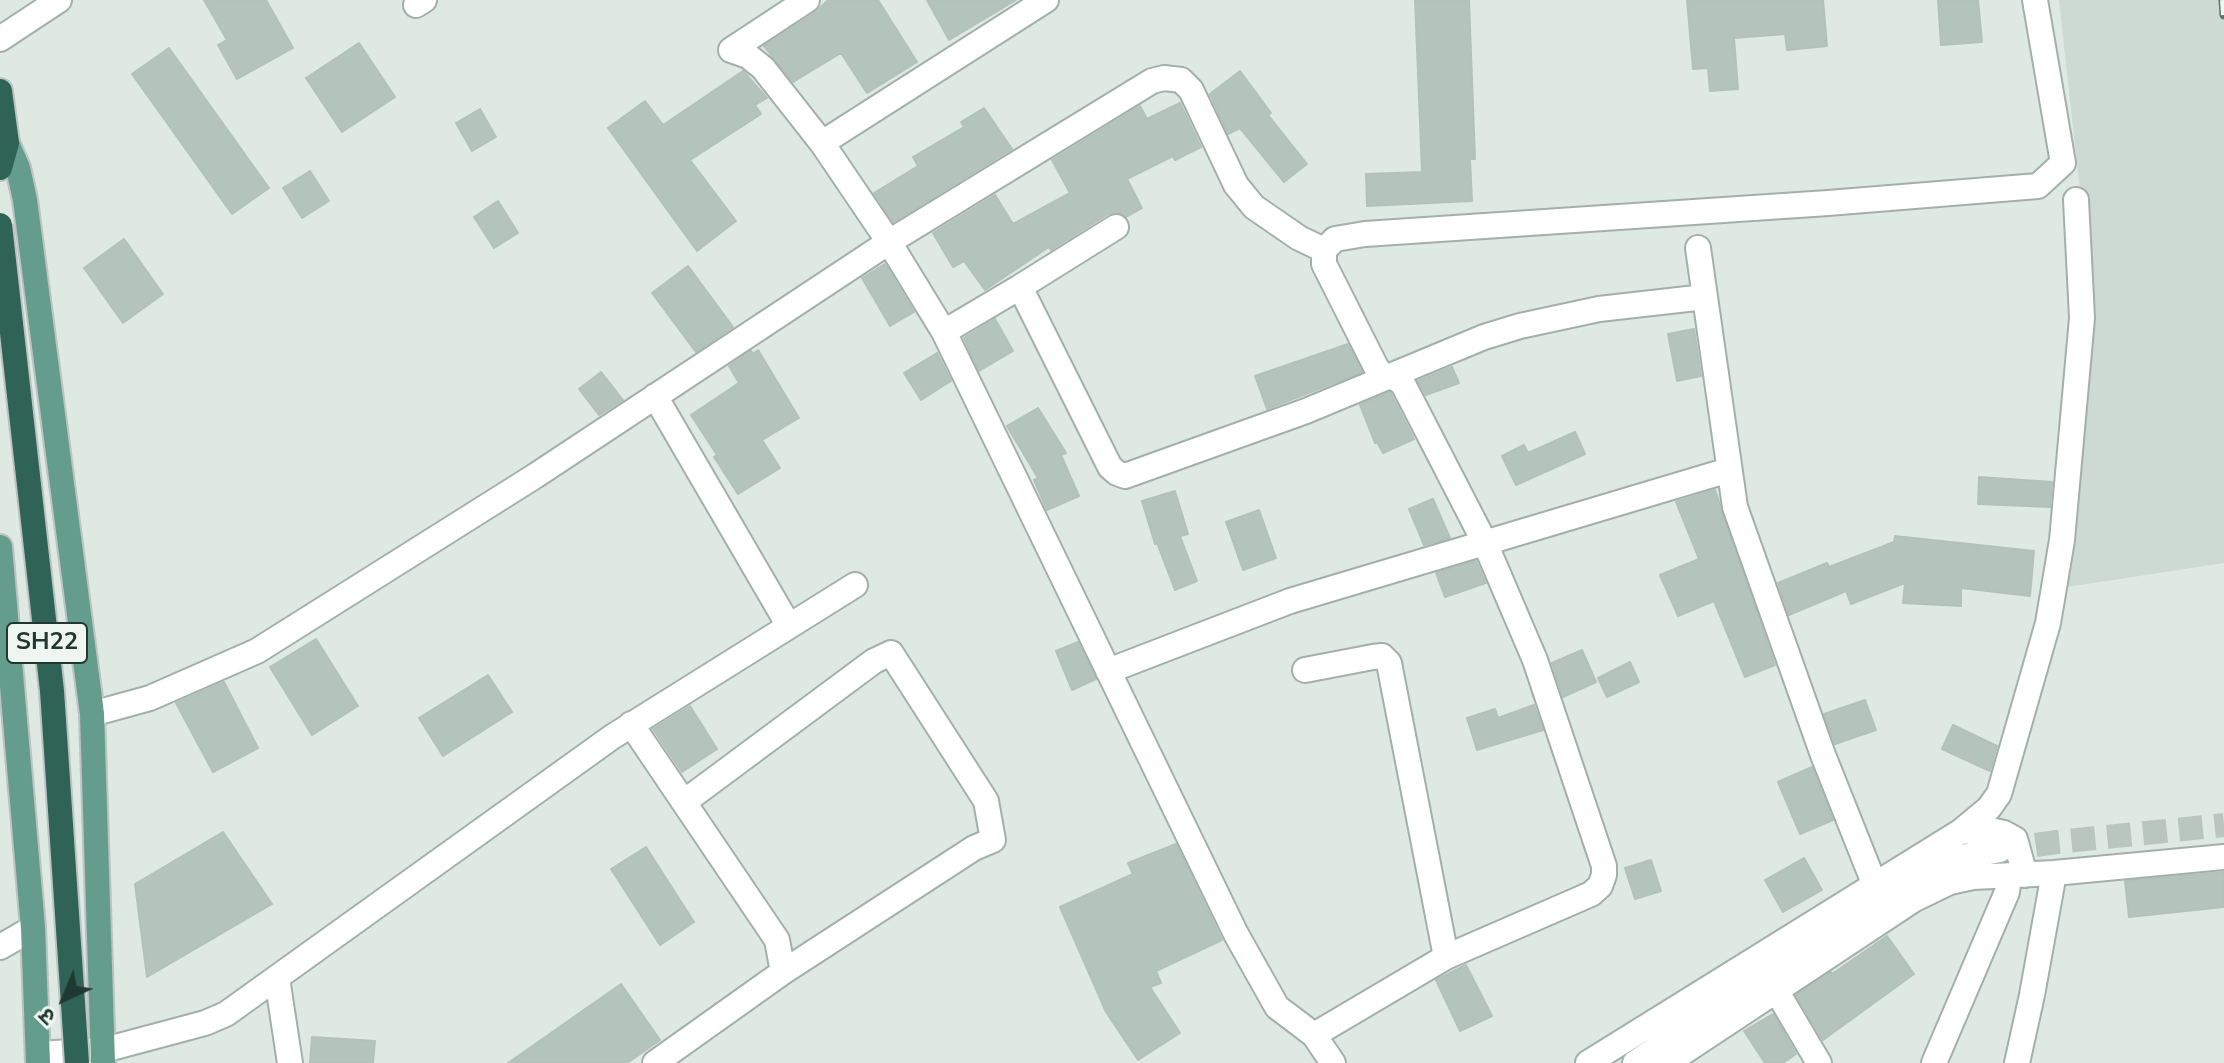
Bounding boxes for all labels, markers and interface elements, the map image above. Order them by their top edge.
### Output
road number: SH22 [7,623,87,663]
north arrow [24,959,104,1039]
text: उ [32,1001,62,1032]

